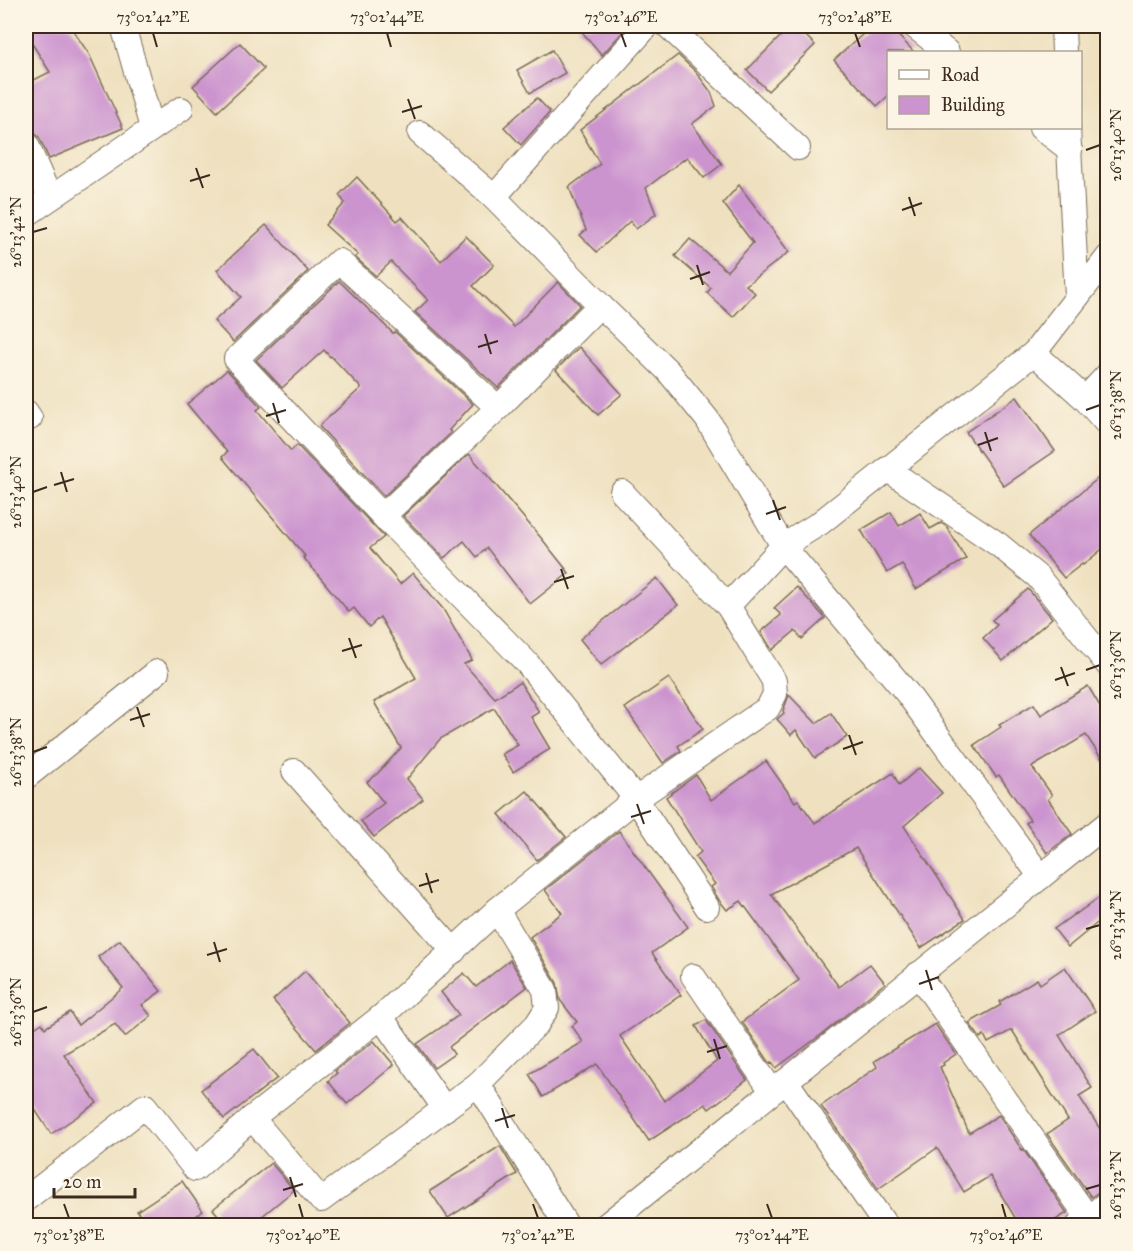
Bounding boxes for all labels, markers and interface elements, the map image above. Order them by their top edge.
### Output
text: 73°02'42"E [117,8,190,26]
text: 73°02'44"E [350,8,424,26]
text: 73°02'46"E [584,8,658,26]
text: 73°02'48"E [818,8,892,26]
legend [887,51,1082,129]
text: Road [941,64,979,86]
text: Building [941,94,1005,117]
text: 26°13'40"N [1107,108,1125,181]
text: 26°13'42"N [7,196,25,268]
text: 26°13'38"N [1107,370,1125,440]
text: 26°13'40"N [7,455,25,528]
text: 26°13'36"N [1107,630,1125,700]
text: 26°13'38"N [7,717,25,787]
text: 26°13'34"N [1107,890,1125,960]
text: 26°13'36"N [7,977,25,1047]
text: 26°13'32"N [1107,1150,1125,1220]
scale bar [54,1161,135,1199]
text: 20 m [63,1171,101,1193]
text: 73°02'38"E [33,1226,105,1244]
text: 73°02'40"E [266,1226,340,1244]
text: 73°02'42"E [502,1226,575,1244]
text: 73°02'44"E [735,1226,809,1244]
text: 73°02'46"E [969,1226,1043,1244]

